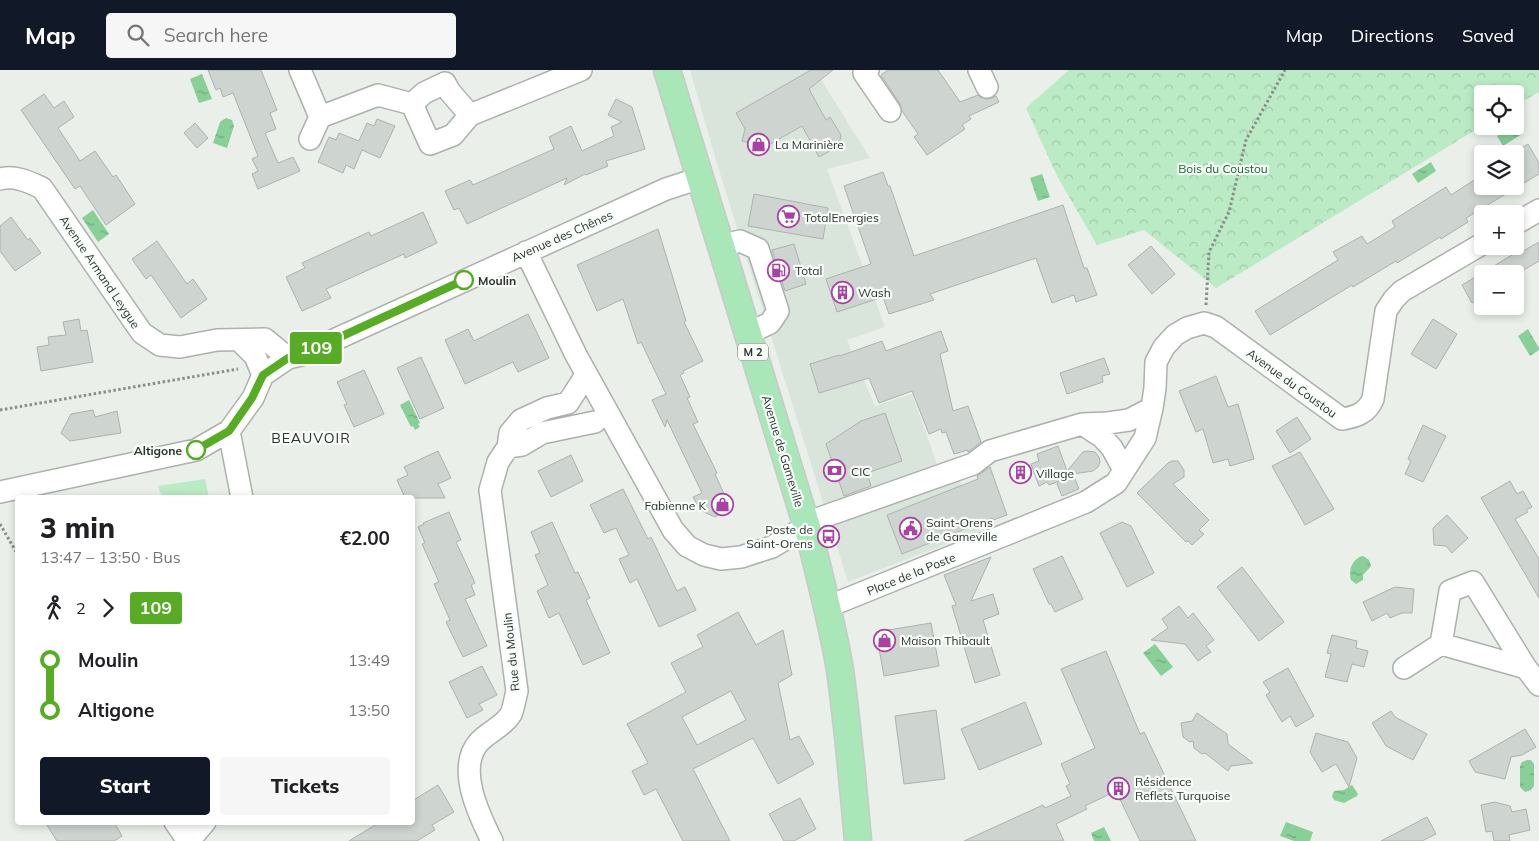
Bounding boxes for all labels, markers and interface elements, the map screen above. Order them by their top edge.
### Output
search box [106,13,456,58]
text: Map [25,20,76,50]
icon: search [124,21,152,49]
text: Search here [164,23,268,47]
text: Map [1286,24,1323,47]
text: Directions [1351,24,1434,47]
text: Saved [1462,24,1514,47]
map controls [1474,85,1524,315]
button: locate [1474,85,1524,135]
shop icon: La Marinière [747,132,771,156]
place label: La Marinière [775,137,844,152]
button: layers [1474,145,1524,195]
park label: Bois du Coustou [1178,161,1268,176]
supermarket icon: TotalEnergies [776,205,800,229]
button: + [1474,205,1524,255]
street label: Avenue des Chênes [509,207,615,265]
place label: TotalEnergies [804,210,879,225]
street label: Avenue Armand Leygue [57,213,143,331]
fuel station icon: Total [767,258,791,282]
place label: Total [795,263,822,278]
button: − [1474,265,1524,315]
marker: Moulin [454,270,474,290]
place label: Moulin [478,273,516,288]
building icon: Wash [830,280,854,304]
place label: Wash [858,285,891,300]
line badge: 109 [287,332,345,364]
text: 109 [300,336,332,359]
road number: M 2 [738,344,768,360]
street label: Avenue du Coustou [1244,345,1340,421]
street label: Avenue de Gameville [759,393,807,509]
district label: BEAUVOIR [271,429,351,447]
marker: Altigone [186,440,206,460]
place label: Altigone [134,443,182,458]
bank icon: CIC [823,459,847,483]
building icon: Village [1008,461,1032,485]
place label: CIC [851,464,871,479]
place label: Village [1036,466,1074,481]
shop icon: Fabienne K [710,493,734,517]
place label: Fabienne K [644,498,706,513]
text: 3 min [40,510,115,545]
place label: Saint-Orens de Gameville [926,515,997,544]
public building icon: Saint-Orens de Gameville [898,517,922,541]
place label: Poste de Saint-Orens [746,522,813,551]
bus stop icon: Poste de Saint-Orens [817,524,841,548]
text: €2.00 [340,526,390,550]
text: 13:47 – 13:50 · Bus [40,547,181,567]
street label: Place de la Poste [864,549,958,599]
icon: walk [40,594,68,622]
icon: forward [94,594,122,622]
text: 109 [140,596,172,619]
text: 2 [76,598,86,618]
street label: Rue du Moulin [499,612,523,692]
shop icon: Maison Thibault [873,628,897,652]
place label: Maison Thibault [901,633,990,648]
text: Moulin [78,648,138,672]
text: 13:49 [348,650,390,670]
text: Altigone [78,698,154,722]
text: 13:50 [348,700,390,720]
button: Start [40,757,210,815]
button: Tickets [220,757,390,815]
place label: Résidence Reflets Turquoise [1135,774,1230,803]
building icon: Résidence Reflets Turquoise [1107,776,1131,800]

